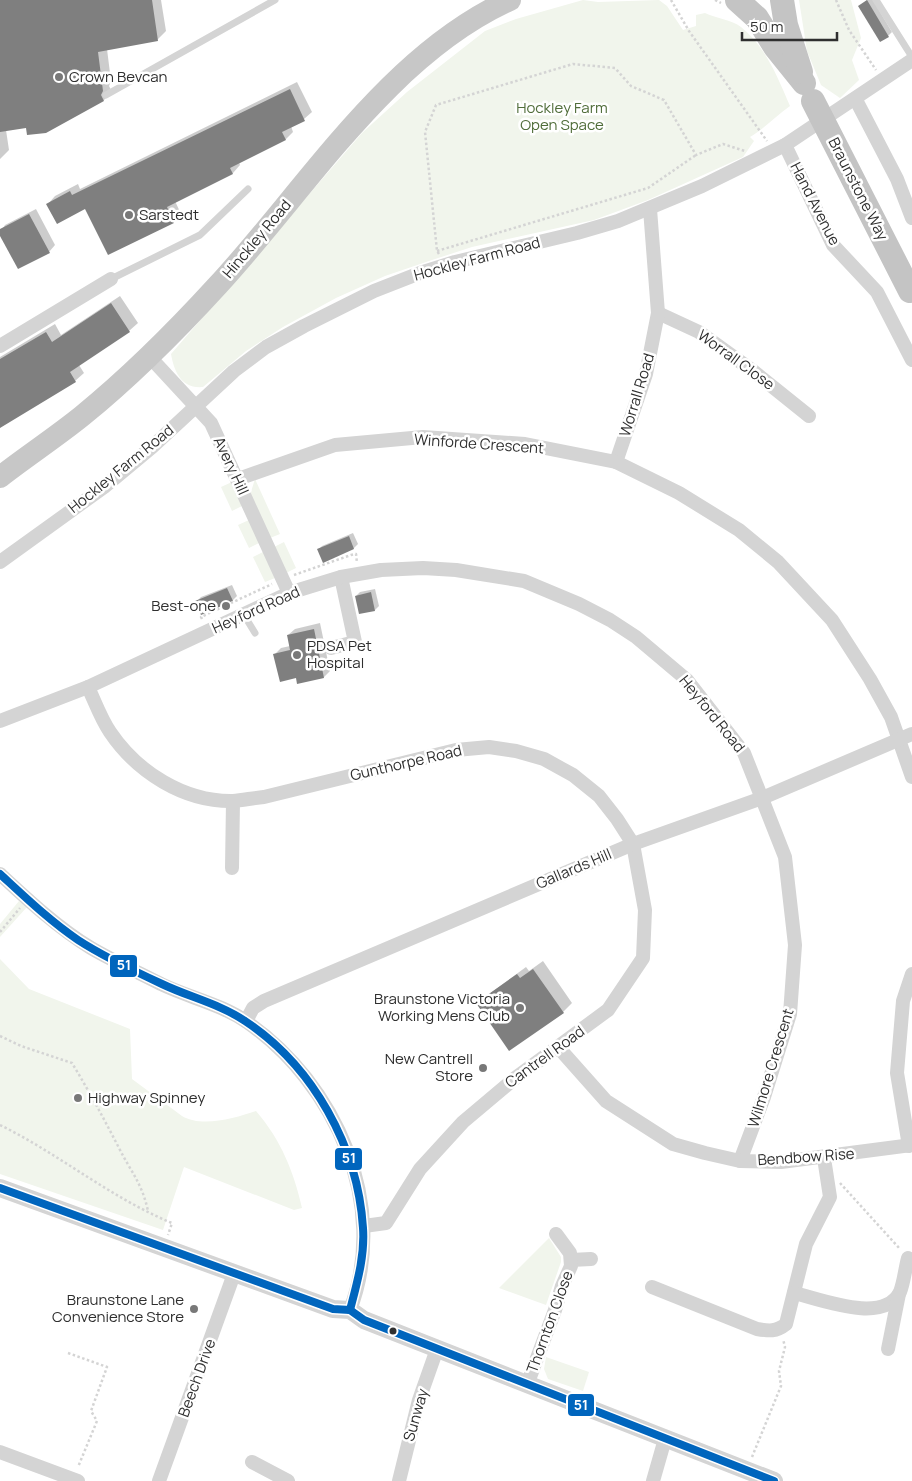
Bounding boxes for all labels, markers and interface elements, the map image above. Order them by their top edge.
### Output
scale bar [742,10,837,42]
text: 50 m [750,16,784,37]
place label: Crown Bevcan [69,66,168,87]
marker: Crown Bevcan [53,71,65,83]
park label: Hockley Farm Open Space [516,97,608,135]
street label: Braunstone Way [824,134,893,244]
street label: Hand Avenue [786,159,845,249]
street label: Hinckley Road [217,195,296,283]
place label: Sarstedt [139,204,199,225]
marker: Sarstedt [123,209,135,221]
street label: Hockley Farm Road [411,232,542,286]
street label: Worrall Close [693,324,779,395]
street label: Worrall Road [614,350,659,439]
street label: Hockley Farm Road [63,419,178,518]
street label: Winforde Crescent [413,428,545,459]
street label: Avery Hill [209,433,254,498]
street label: Heyford Road [209,581,303,638]
place label: Best-one [151,595,216,616]
marker: Best-one [220,600,232,612]
place label: PDSA Pet Hospital [307,635,372,673]
marker: PDSA Pet Hospital [291,649,303,661]
street label: Heyford Road [675,671,750,757]
street label: Gunthorpe Road [348,739,464,786]
street label: Gallards Hill [533,843,615,894]
line badge: 51 [109,954,138,978]
text: 51 [117,955,131,974]
place label: Braunstone Victoria Working Mens Club [374,988,510,1026]
marker: Braunstone Victoria Working Mens Club [514,1002,526,1014]
street label: Wilmore Crescent [742,1006,799,1130]
street label: Cantrell Road [501,1021,589,1093]
place label: New Cantrell Store [385,1048,473,1086]
marker: New Cantrell Store [477,1062,489,1074]
place label: Highway Spinney [88,1087,205,1108]
marker: Highway Spinney [72,1092,84,1104]
street label: Bendbow Rise [757,1143,855,1170]
line badge: 51 [334,1147,363,1171]
text: 51 [342,1148,356,1167]
street label: Thornton Close [521,1268,578,1376]
place label: Braunstone Lane Convenience Store [52,1289,184,1327]
marker: Braunstone Lane Convenience Store [188,1303,200,1315]
unlabelled marker [388,1326,398,1336]
street label: Beech Drive [173,1335,221,1420]
street label: Sunway [398,1386,433,1444]
line badge: 51 [567,1393,595,1417]
text: 51 [574,1395,588,1414]

